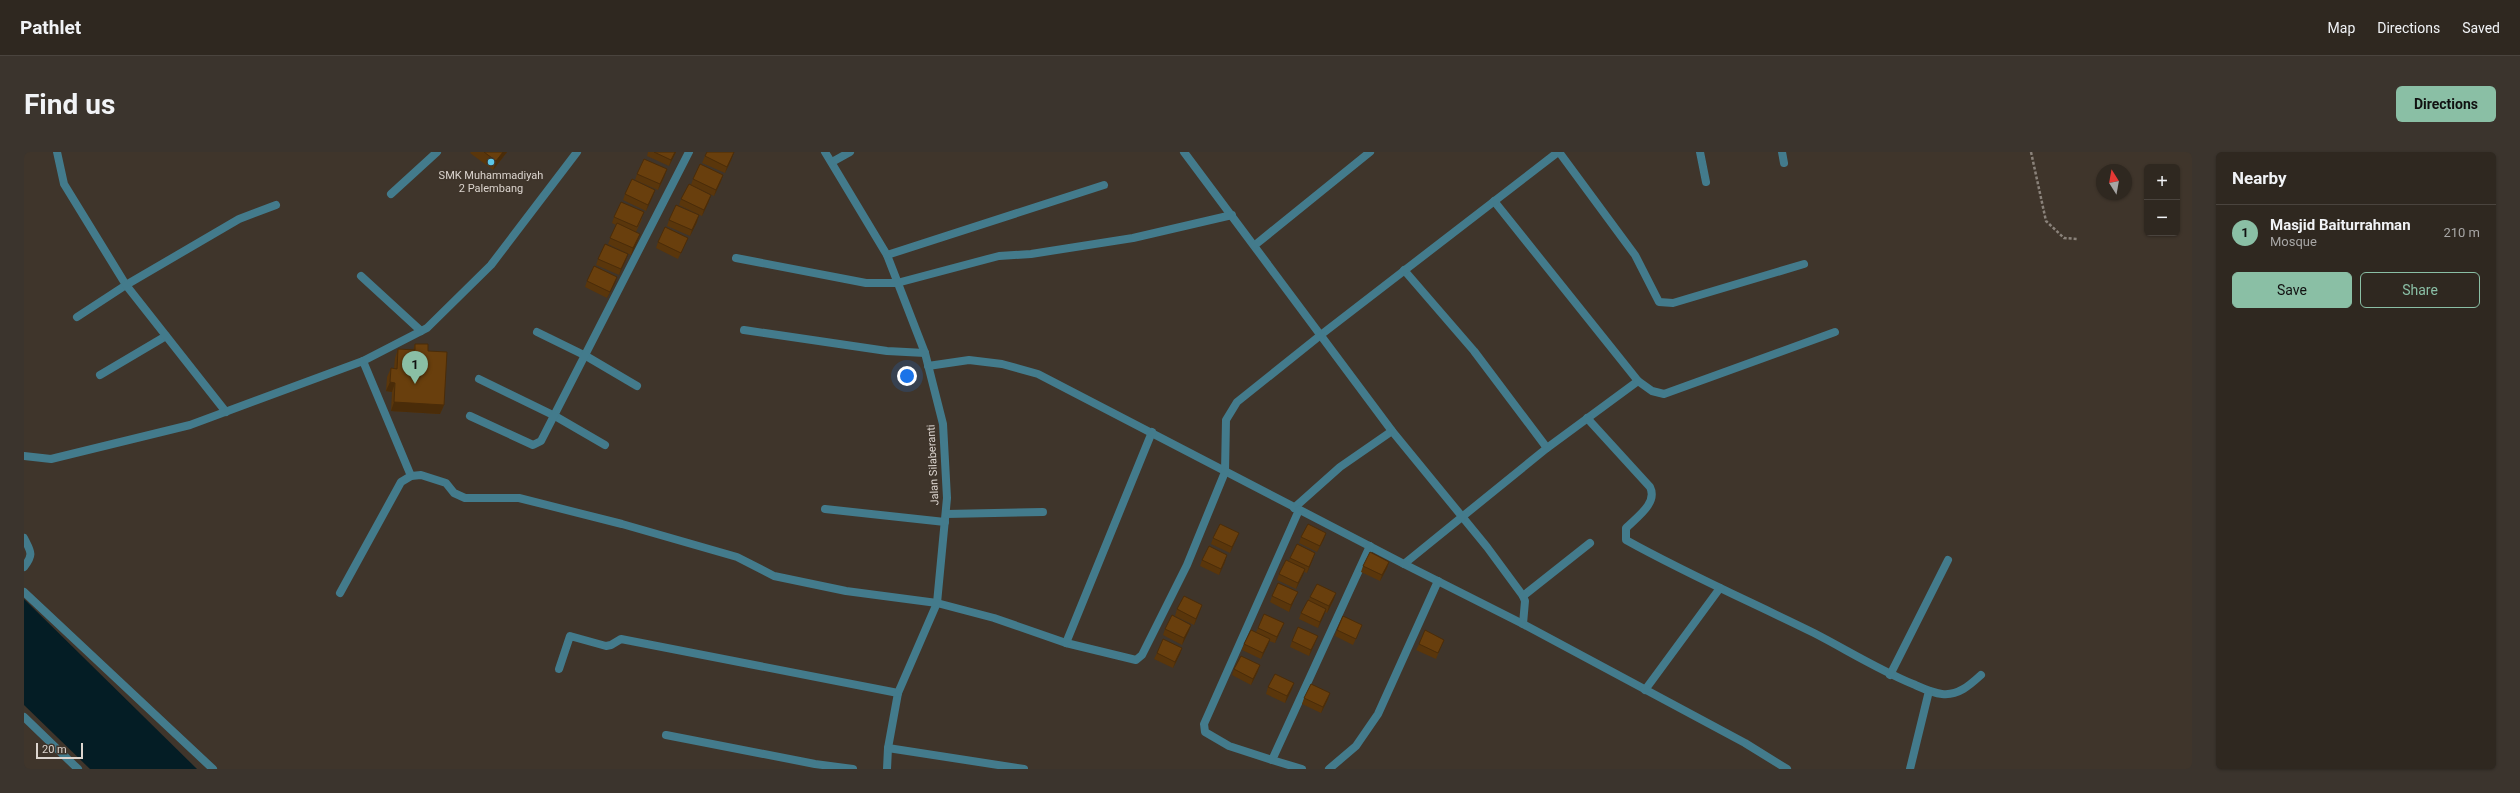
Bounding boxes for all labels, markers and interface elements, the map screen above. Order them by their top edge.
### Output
text: Pathlet [20,16,81,39]
text: Map [2328,20,2355,36]
text: Directions [2377,20,2440,36]
text: Saved [2462,20,2500,36]
button: Directions [2396,86,2496,122]
text: Find us [24,88,115,121]
marker: SMK Muhammadiyah 2 Palembang [486,157,496,167]
north arrow [2096,164,2132,200]
map controls [2144,164,2180,236]
button: + [2144,164,2180,200]
text: Nearby [2232,168,2287,188]
place label: SMK Muhammadiyah 2 Palembang [439,169,543,195]
button: − [2144,200,2180,236]
text: Masjid Baiturrahman [2270,216,2411,234]
text: 1 [2241,225,2249,240]
text: 210 m [2443,225,2480,240]
text: Mosque [2270,234,2317,249]
button: Save [2232,272,2352,308]
button: Share [2360,272,2480,308]
pin: 1 [402,351,428,384]
your location [897,366,917,386]
street label: Jalan Silaberanti [924,424,942,506]
scale bar [36,741,83,760]
text: 20 m [42,743,67,756]

